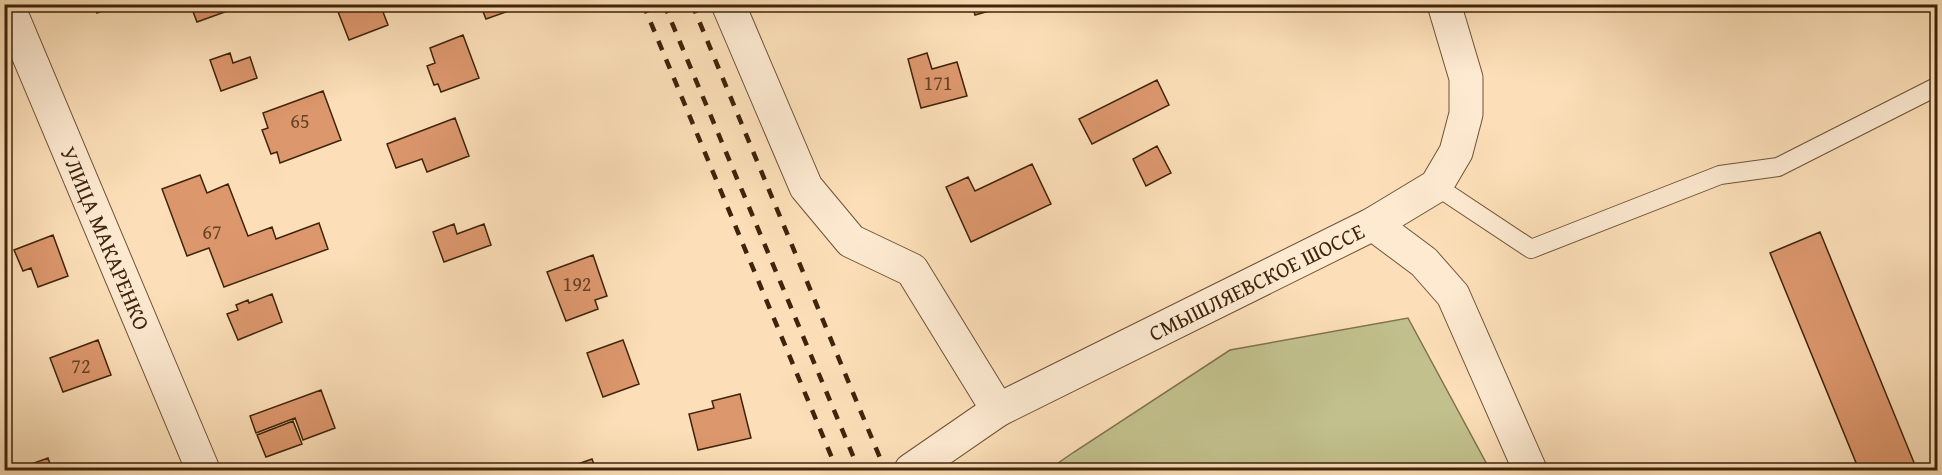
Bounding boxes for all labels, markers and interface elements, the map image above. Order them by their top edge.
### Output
house number: 171 [924,68,952,97]
house number: 65 [290,106,310,135]
street label: УЛИЦА МАКАРЕНКО [53,141,158,335]
street label: СМЫШЛЯЕВСКОЕ ШОССЕ [1143,215,1370,349]
house number: 67 [202,217,222,246]
house number: 192 [563,269,591,298]
house number: 72 [71,351,91,380]

